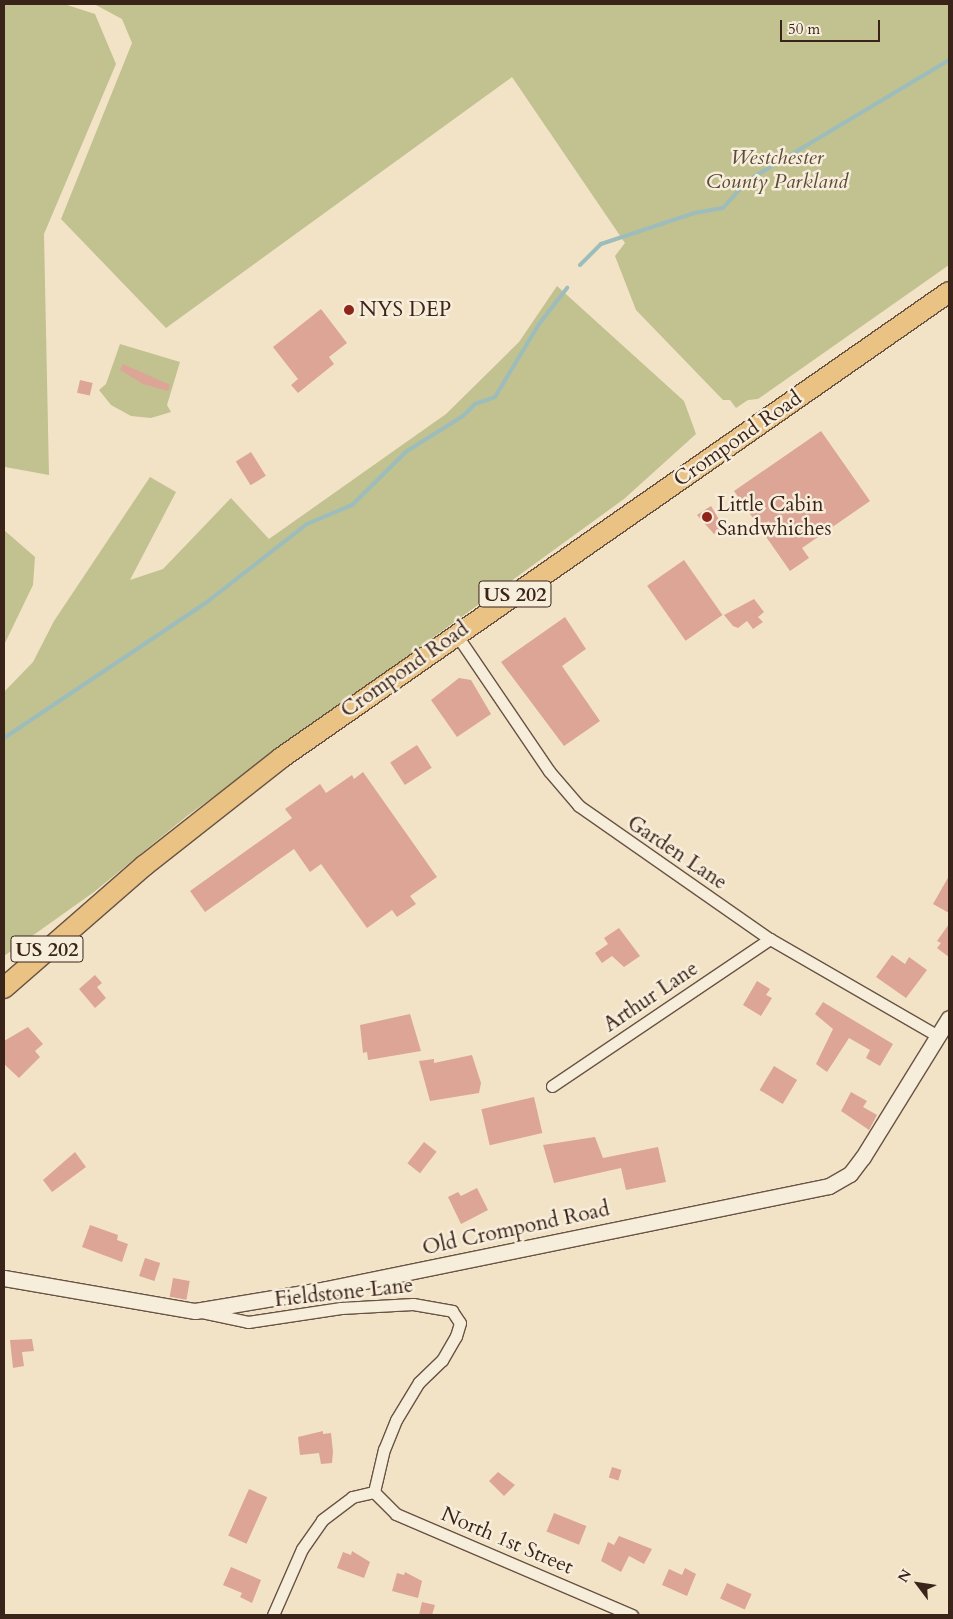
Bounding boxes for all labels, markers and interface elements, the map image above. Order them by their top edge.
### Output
scale bar [783,10,883,42]
text: 50 m [788,19,820,39]
park label: Westchester County Parkland [706,145,848,195]
place label: NYS DEP [359,297,451,323]
marker: NYS DEP [343,304,355,316]
street label: Crompond Road [669,386,807,492]
place label: Little Cabin Sandwhiches [717,492,832,542]
marker: Little Cabin Sandwhiches [701,511,713,523]
road number: US 202 [478,576,552,612]
street label: Crompond Road [336,617,474,723]
street label: Garden Lane [622,810,732,896]
road number: US 202 [10,932,84,966]
street label: Arthur Lane [599,956,703,1038]
street label: Old Crompond Road [420,1197,612,1261]
street label: Fieldstone Lane [273,1273,415,1313]
street label: North 1st Street [437,1502,577,1580]
north arrow [893,1559,943,1609]
text: N [893,1566,916,1586]

